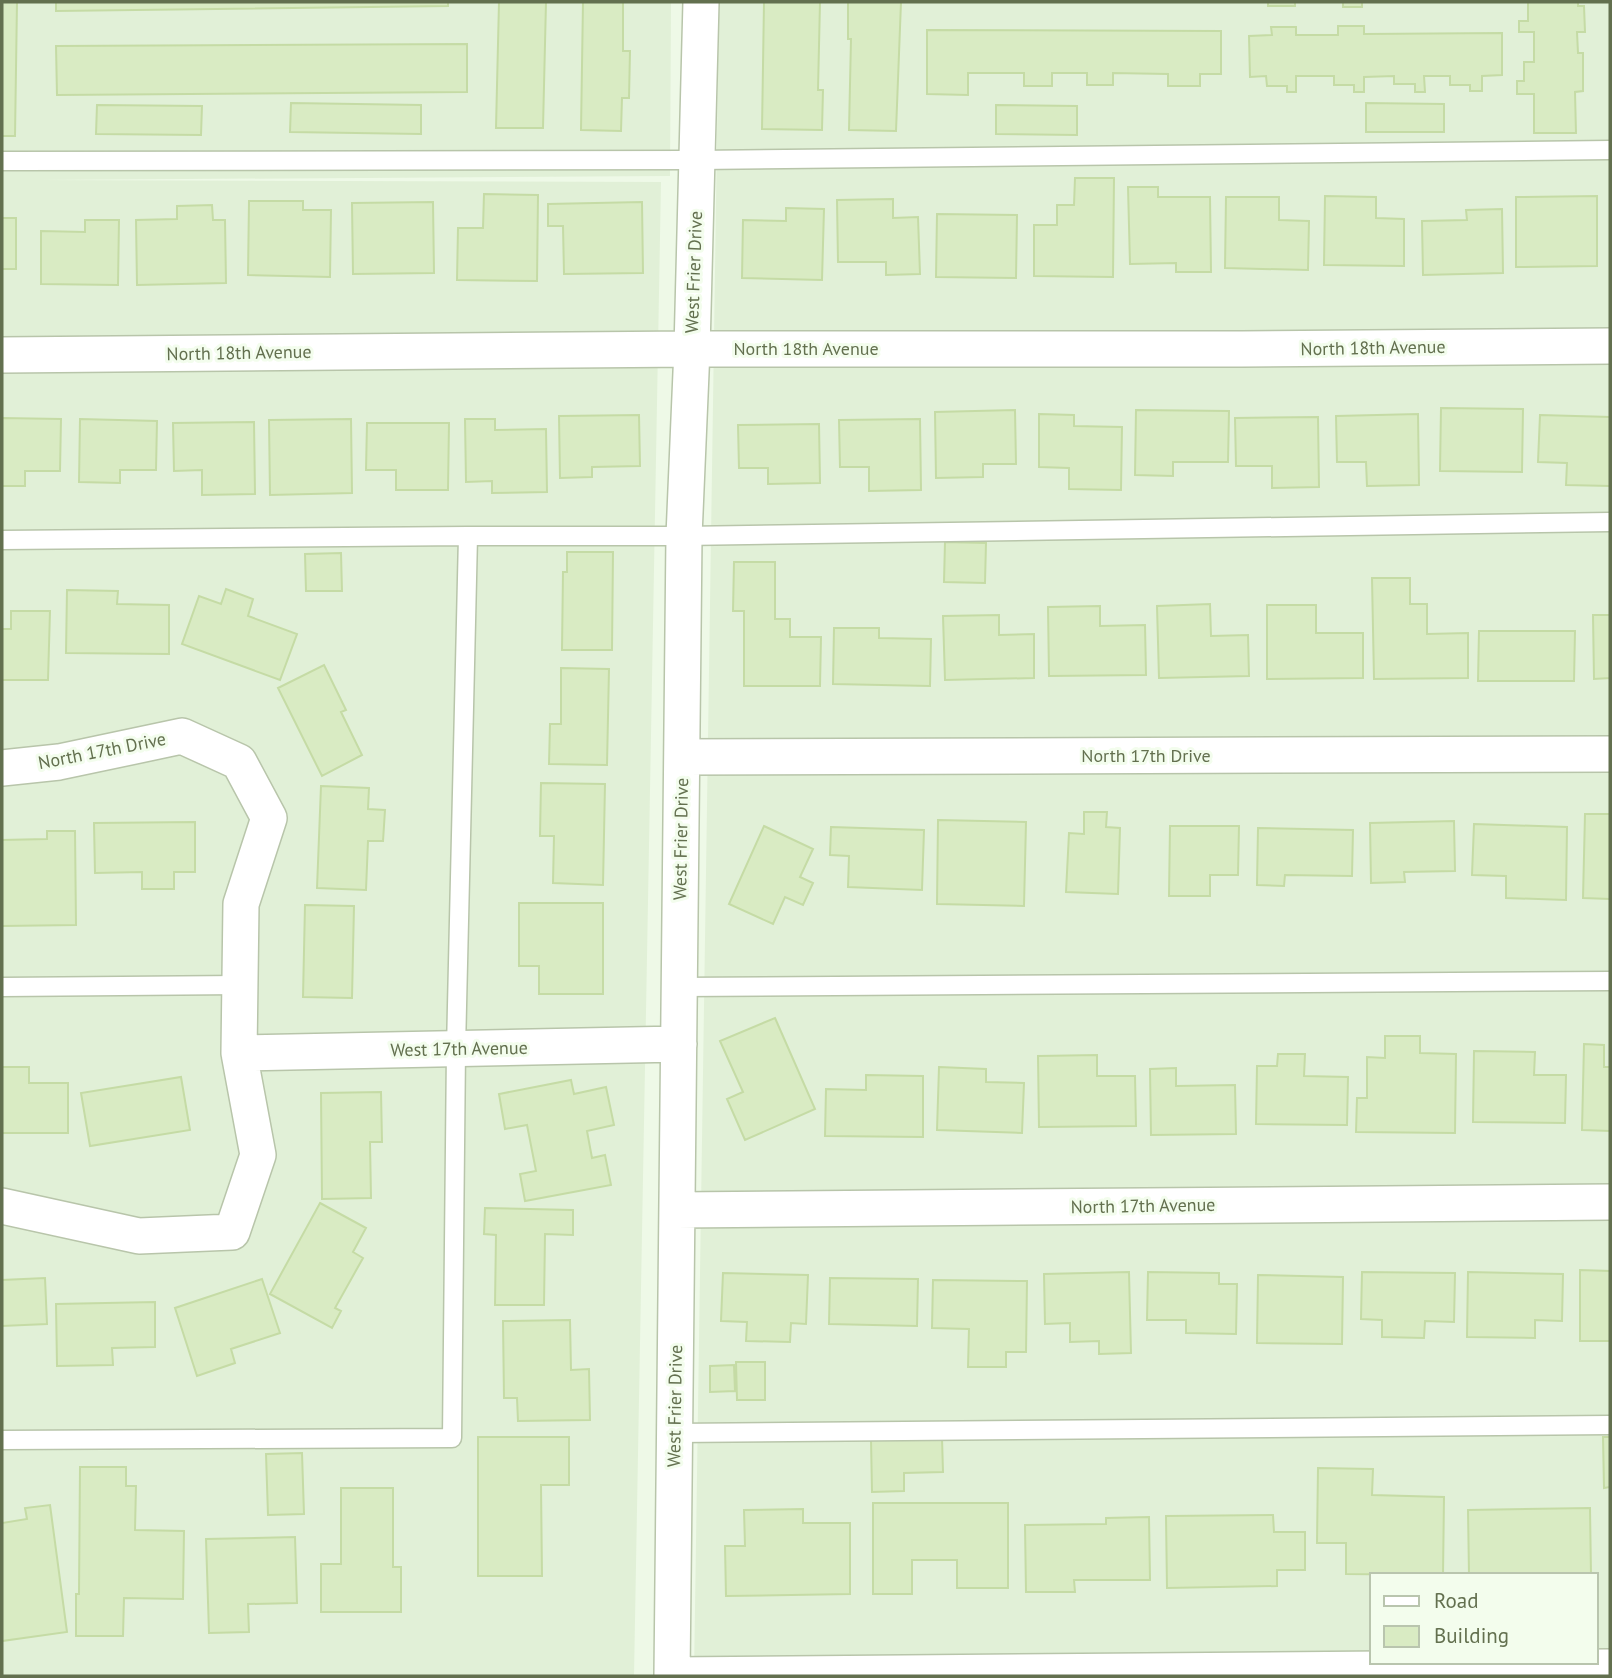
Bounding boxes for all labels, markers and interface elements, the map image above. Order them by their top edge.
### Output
street label: West Frier Drive [680,210,707,334]
street label: North 18th Avenue [1300,335,1446,360]
street label: North 18th Avenue [733,337,879,360]
street label: North 18th Avenue [166,340,312,365]
street label: North 17th Drive [36,727,168,774]
street label: North 17th Drive [1081,744,1211,767]
street label: West Frier Drive [668,778,693,900]
street label: West 17th Avenue [390,1036,528,1061]
street label: North 17th Avenue [1070,1193,1216,1218]
street label: West Frier Drive [662,1345,687,1467]
legend [1370,1573,1598,1664]
text: Road [1434,1587,1478,1614]
text: Building [1434,1622,1509,1649]

